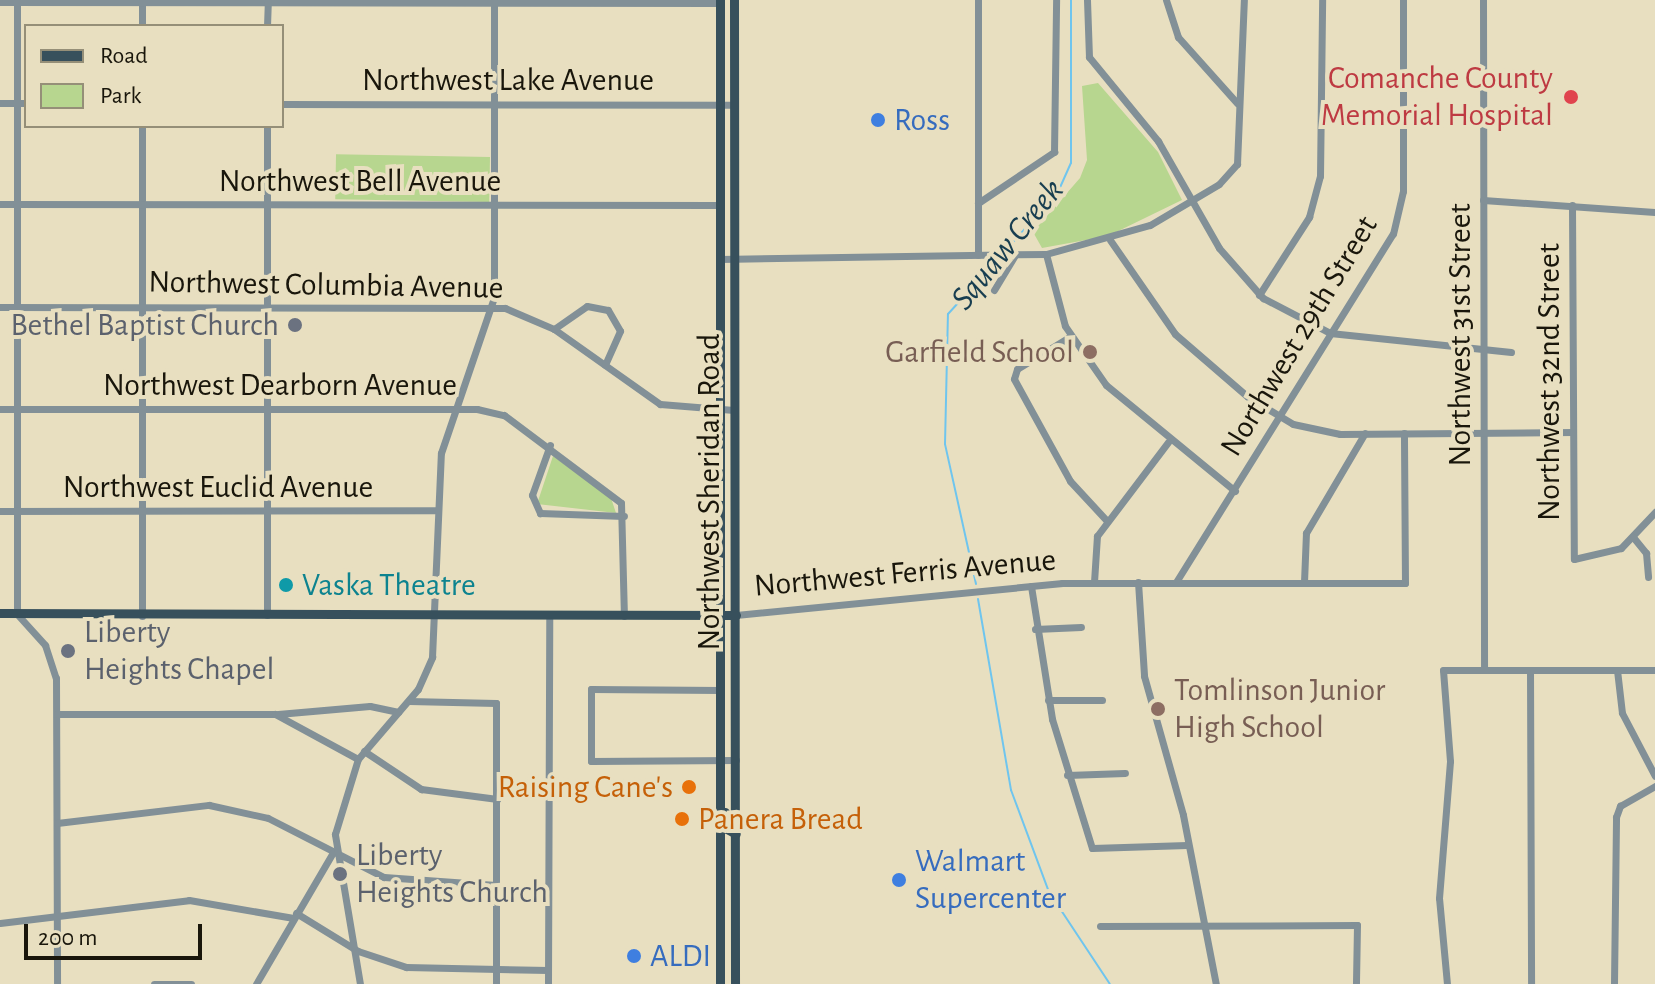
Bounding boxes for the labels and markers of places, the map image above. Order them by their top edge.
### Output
place label: Comanche County Memorial Hospital [1321,60,1553,135]
marker: Comanche County Memorial Hospital [1560,86,1582,108]
place label: Ross [894,101,950,139]
marker: Ross [869,111,887,129]
place label: Bethel Baptist Church [11,306,279,344]
marker: Bethel Baptist Church [286,316,304,334]
place label: Garfield School [885,333,1074,371]
marker: Garfield School [1081,343,1099,361]
place label: Vaska Theatre [302,566,476,604]
marker: Vaska Theatre [277,576,295,594]
place label: Liberty Heights Chapel [84,614,274,689]
marker: Liberty Heights Chapel [59,642,77,660]
place label: Tomlinson Junior High School [1174,672,1385,747]
marker: Tomlinson Junior High School [1149,700,1167,718]
place label: Raising Cane's [498,768,673,806]
marker: Raising Cane's [680,778,698,796]
place label: Panera Bread [698,800,863,838]
marker: Panera Bread [673,810,691,828]
place label: Liberty Heights Church [356,837,548,912]
place label: Walmart Supercenter [915,843,1066,918]
marker: Liberty Heights Church [331,865,349,883]
marker: Walmart Supercenter [890,871,908,889]
place label: ALDI [650,937,711,975]
marker: ALDI [625,947,643,965]

